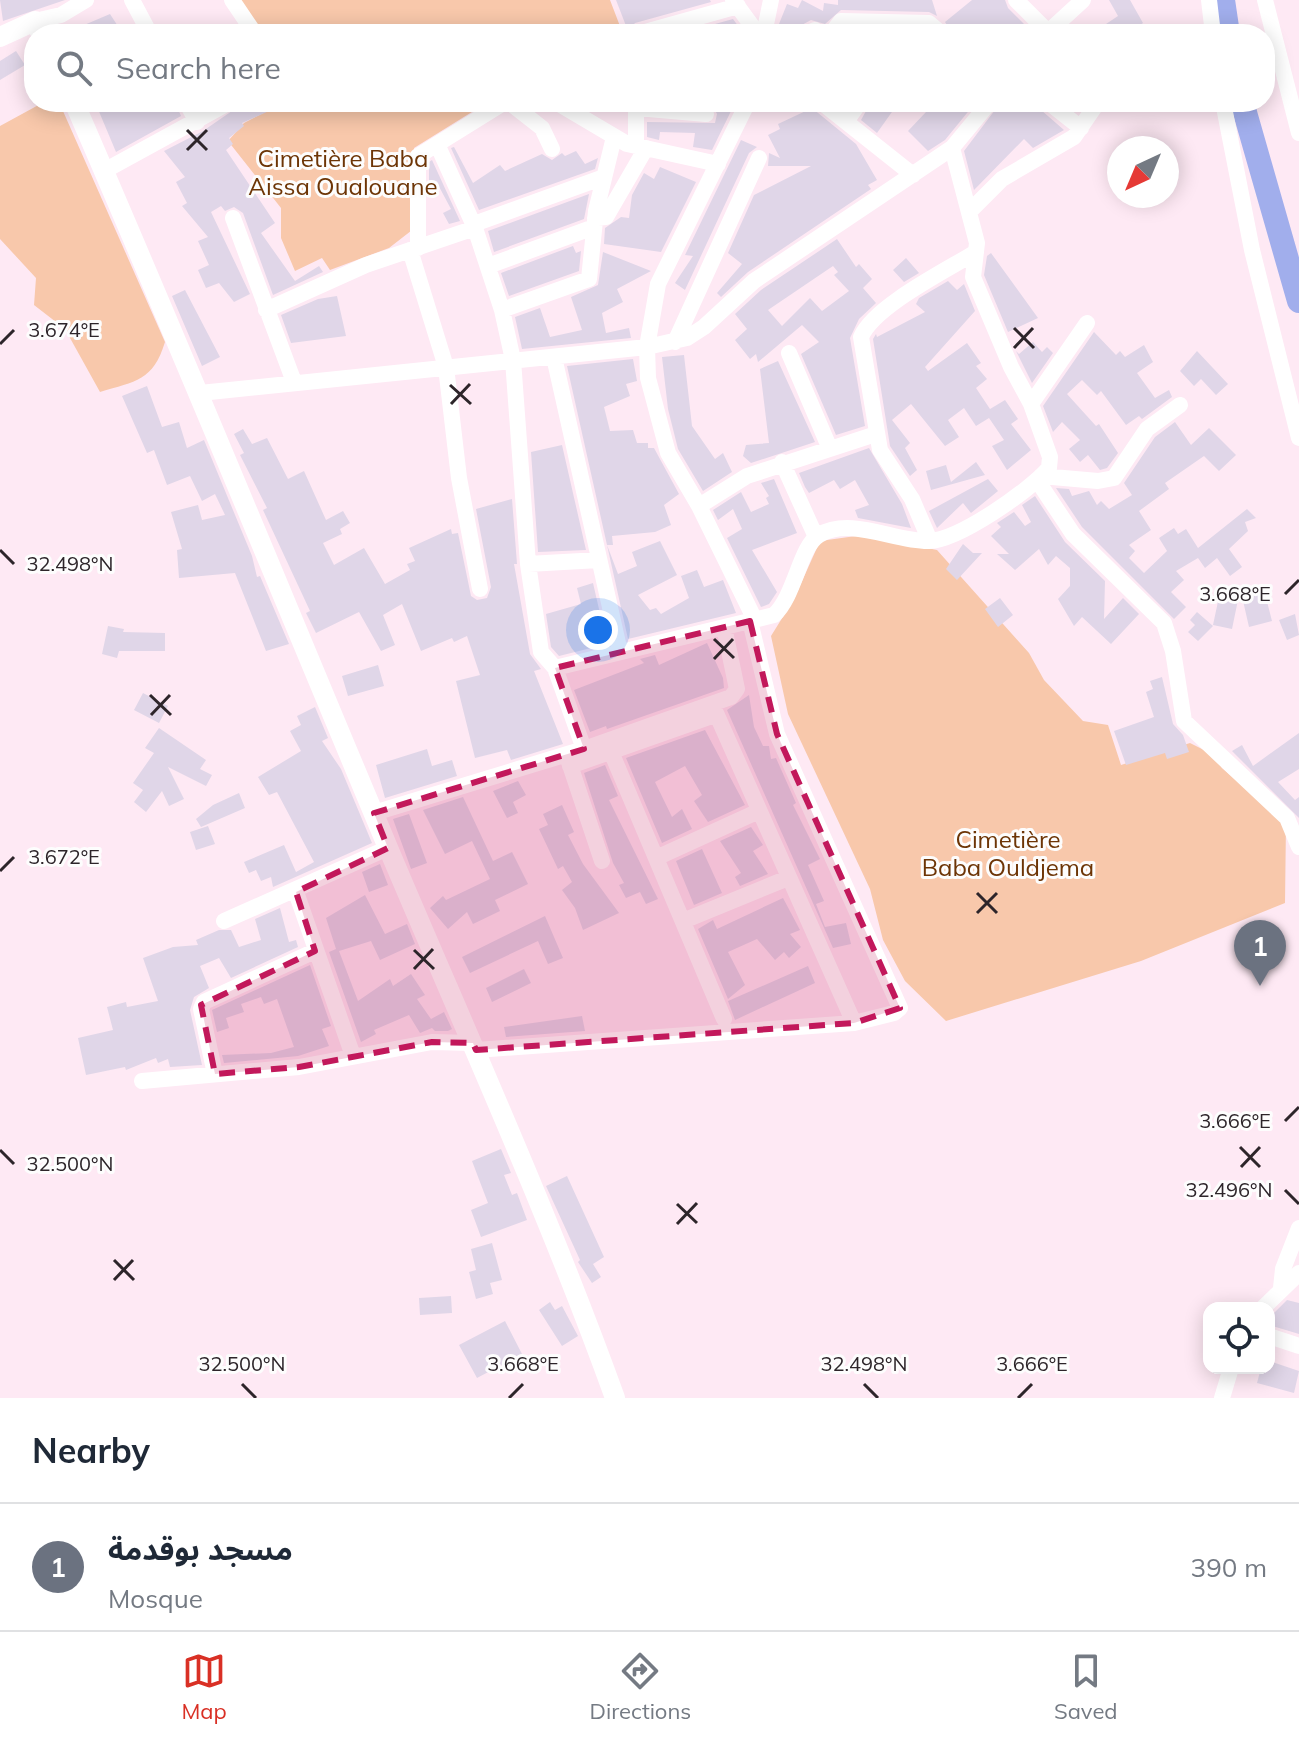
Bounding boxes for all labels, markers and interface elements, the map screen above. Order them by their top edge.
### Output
search box [24,24,1275,112]
icon: search [52,46,96,90]
text: Search here [116,49,281,87]
north arrow [1107,136,1179,208]
park label: Cimetière Baba Aissa Oualouane [248,143,438,201]
text: 3.674°E [28,317,100,342]
text: 32.498°N [27,551,113,576]
text: 3.668°E [1199,581,1271,606]
your location [578,610,618,650]
park label: Cimetière Baba Ouldjema [922,824,1094,882]
text: 3.672°E [28,844,100,869]
pin: 1 [1234,920,1286,986]
text: 3.666°E [1199,1108,1271,1133]
text: 32.500°N [27,1151,113,1176]
text: 32.496°N [1186,1177,1272,1202]
map controls [1203,1302,1275,1374]
button: locate [1203,1302,1275,1374]
text: 32.500°N [199,1351,285,1376]
text: 3.668°E [487,1351,559,1376]
text: 32.498°N [821,1351,907,1376]
text: 3.666°E [996,1351,1068,1376]
text: Nearby [32,1429,150,1472]
text: مسجد بوقدمة [108,1530,293,1568]
text: 1 [50,1551,66,1584]
text: 390 m [1191,1551,1267,1584]
text: Mosque [108,1582,203,1615]
tab: Map [181,1649,227,1725]
tab: Directions [590,1649,691,1725]
tab: Saved [1054,1649,1118,1725]

